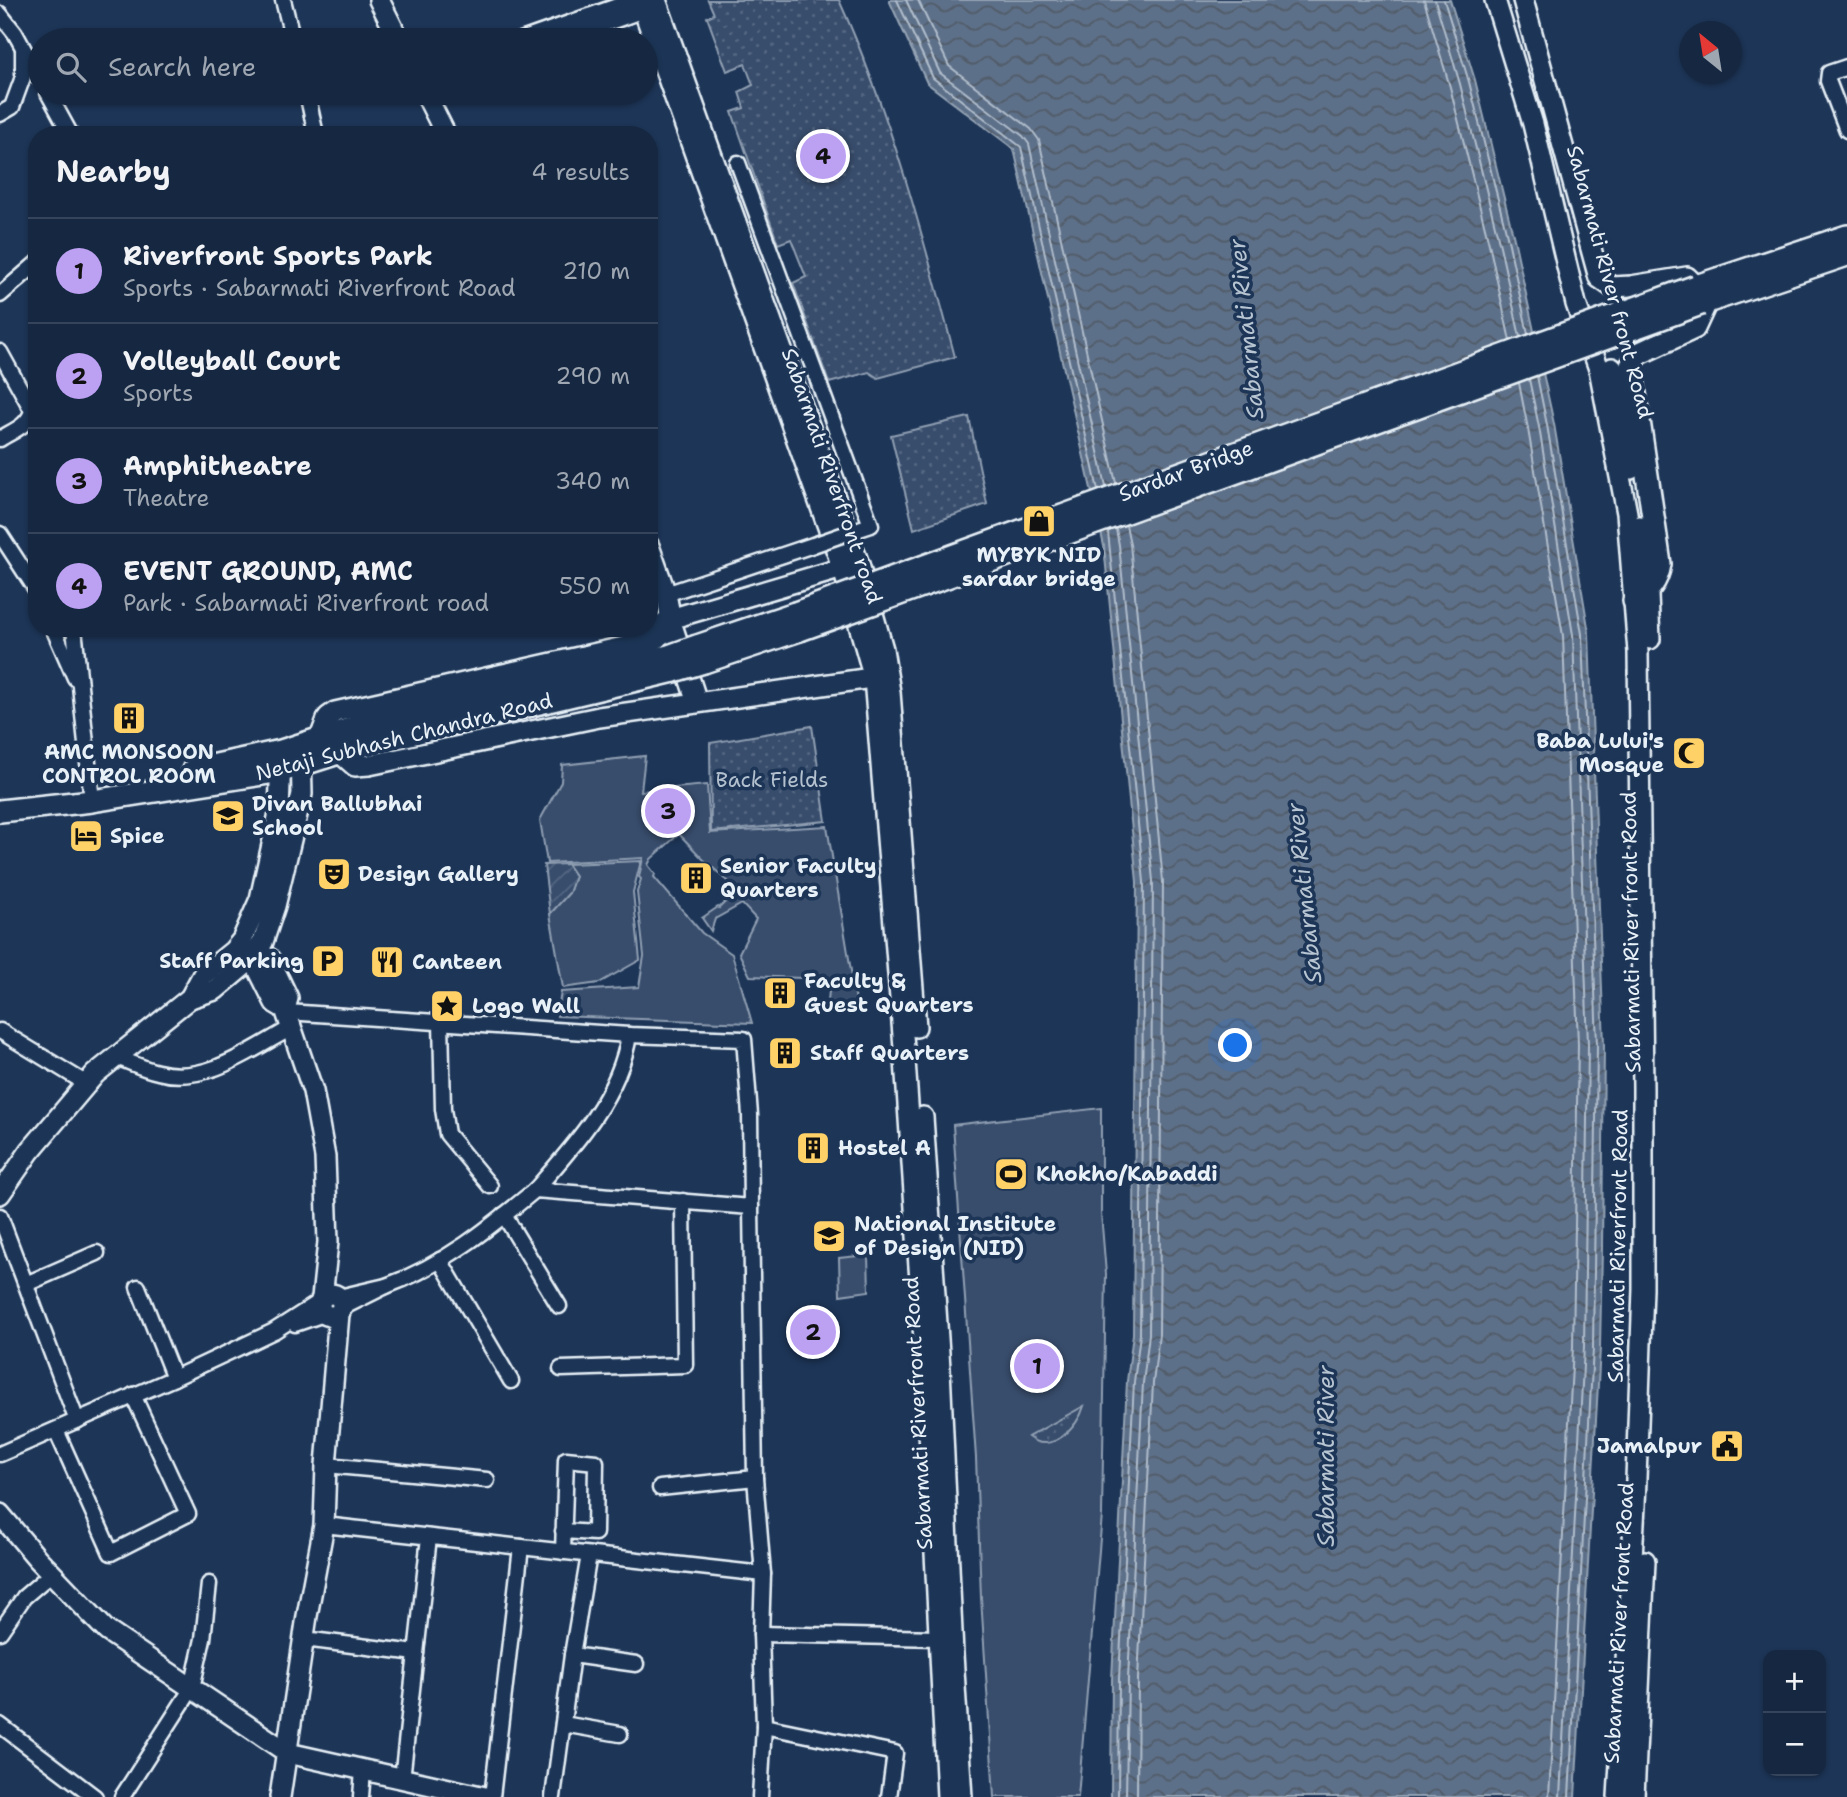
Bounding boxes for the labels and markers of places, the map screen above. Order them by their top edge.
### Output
pin: 4 [800,130,846,182]
shop icon: MYBYK NID sardar bridge [1020,502,1058,540]
place label: MYBYK NID sardar bridge [962,541,1116,593]
building icon: AMC MONSOON CONTROL ROOM [110,699,148,737]
place label: Baba Lului's Mosque [1536,727,1664,779]
mosque icon: Baba Lului's Mosque [1670,734,1708,772]
place label: AMC MONSOON CONTROL ROOM [42,738,216,790]
pin: 3 [645,785,691,837]
place label: Divan Ballubhai School [252,790,423,842]
school or university icon: Divan Ballubhai School [209,797,247,835]
hotel icon: Spice [67,817,105,855]
place label: Spice [110,822,165,850]
place label: Senior Faculty Quarters [720,852,877,904]
theatre icon: Design Gallery [315,855,353,893]
building icon: Senior Faculty Quarters [677,859,715,897]
place label: Design Gallery [358,860,519,888]
parking icon: Staff Parking [309,942,347,980]
restaurant icon: Canteen [368,943,406,981]
place label: Staff Parking [159,947,304,975]
place label: Canteen [412,948,502,976]
place label: Faculty & Guest Quarters [804,967,974,1019]
building icon: Faculty & Guest Quarters [761,974,799,1012]
place icon: Logo Wall [428,987,466,1025]
place label: Logo Wall [472,992,580,1020]
building icon: Staff Quarters [766,1034,804,1072]
place label: Staff Quarters [810,1039,969,1067]
building icon: Hostel A [794,1129,832,1167]
place label: Hostel A [838,1134,931,1162]
sports icon: Khokho/Kabaddi [992,1155,1030,1193]
place label: Khokho/Kabaddi [1036,1160,1218,1188]
place label: National Institute of Design (NID) [854,1210,1056,1262]
school or university icon: National Institute of Design (NID) [810,1217,848,1255]
pin: 2 [790,1306,836,1358]
pin: 1 [1014,1340,1060,1392]
public building icon: Jamalpur [1708,1427,1746,1465]
place label: Jamalpur [1597,1432,1702,1460]

